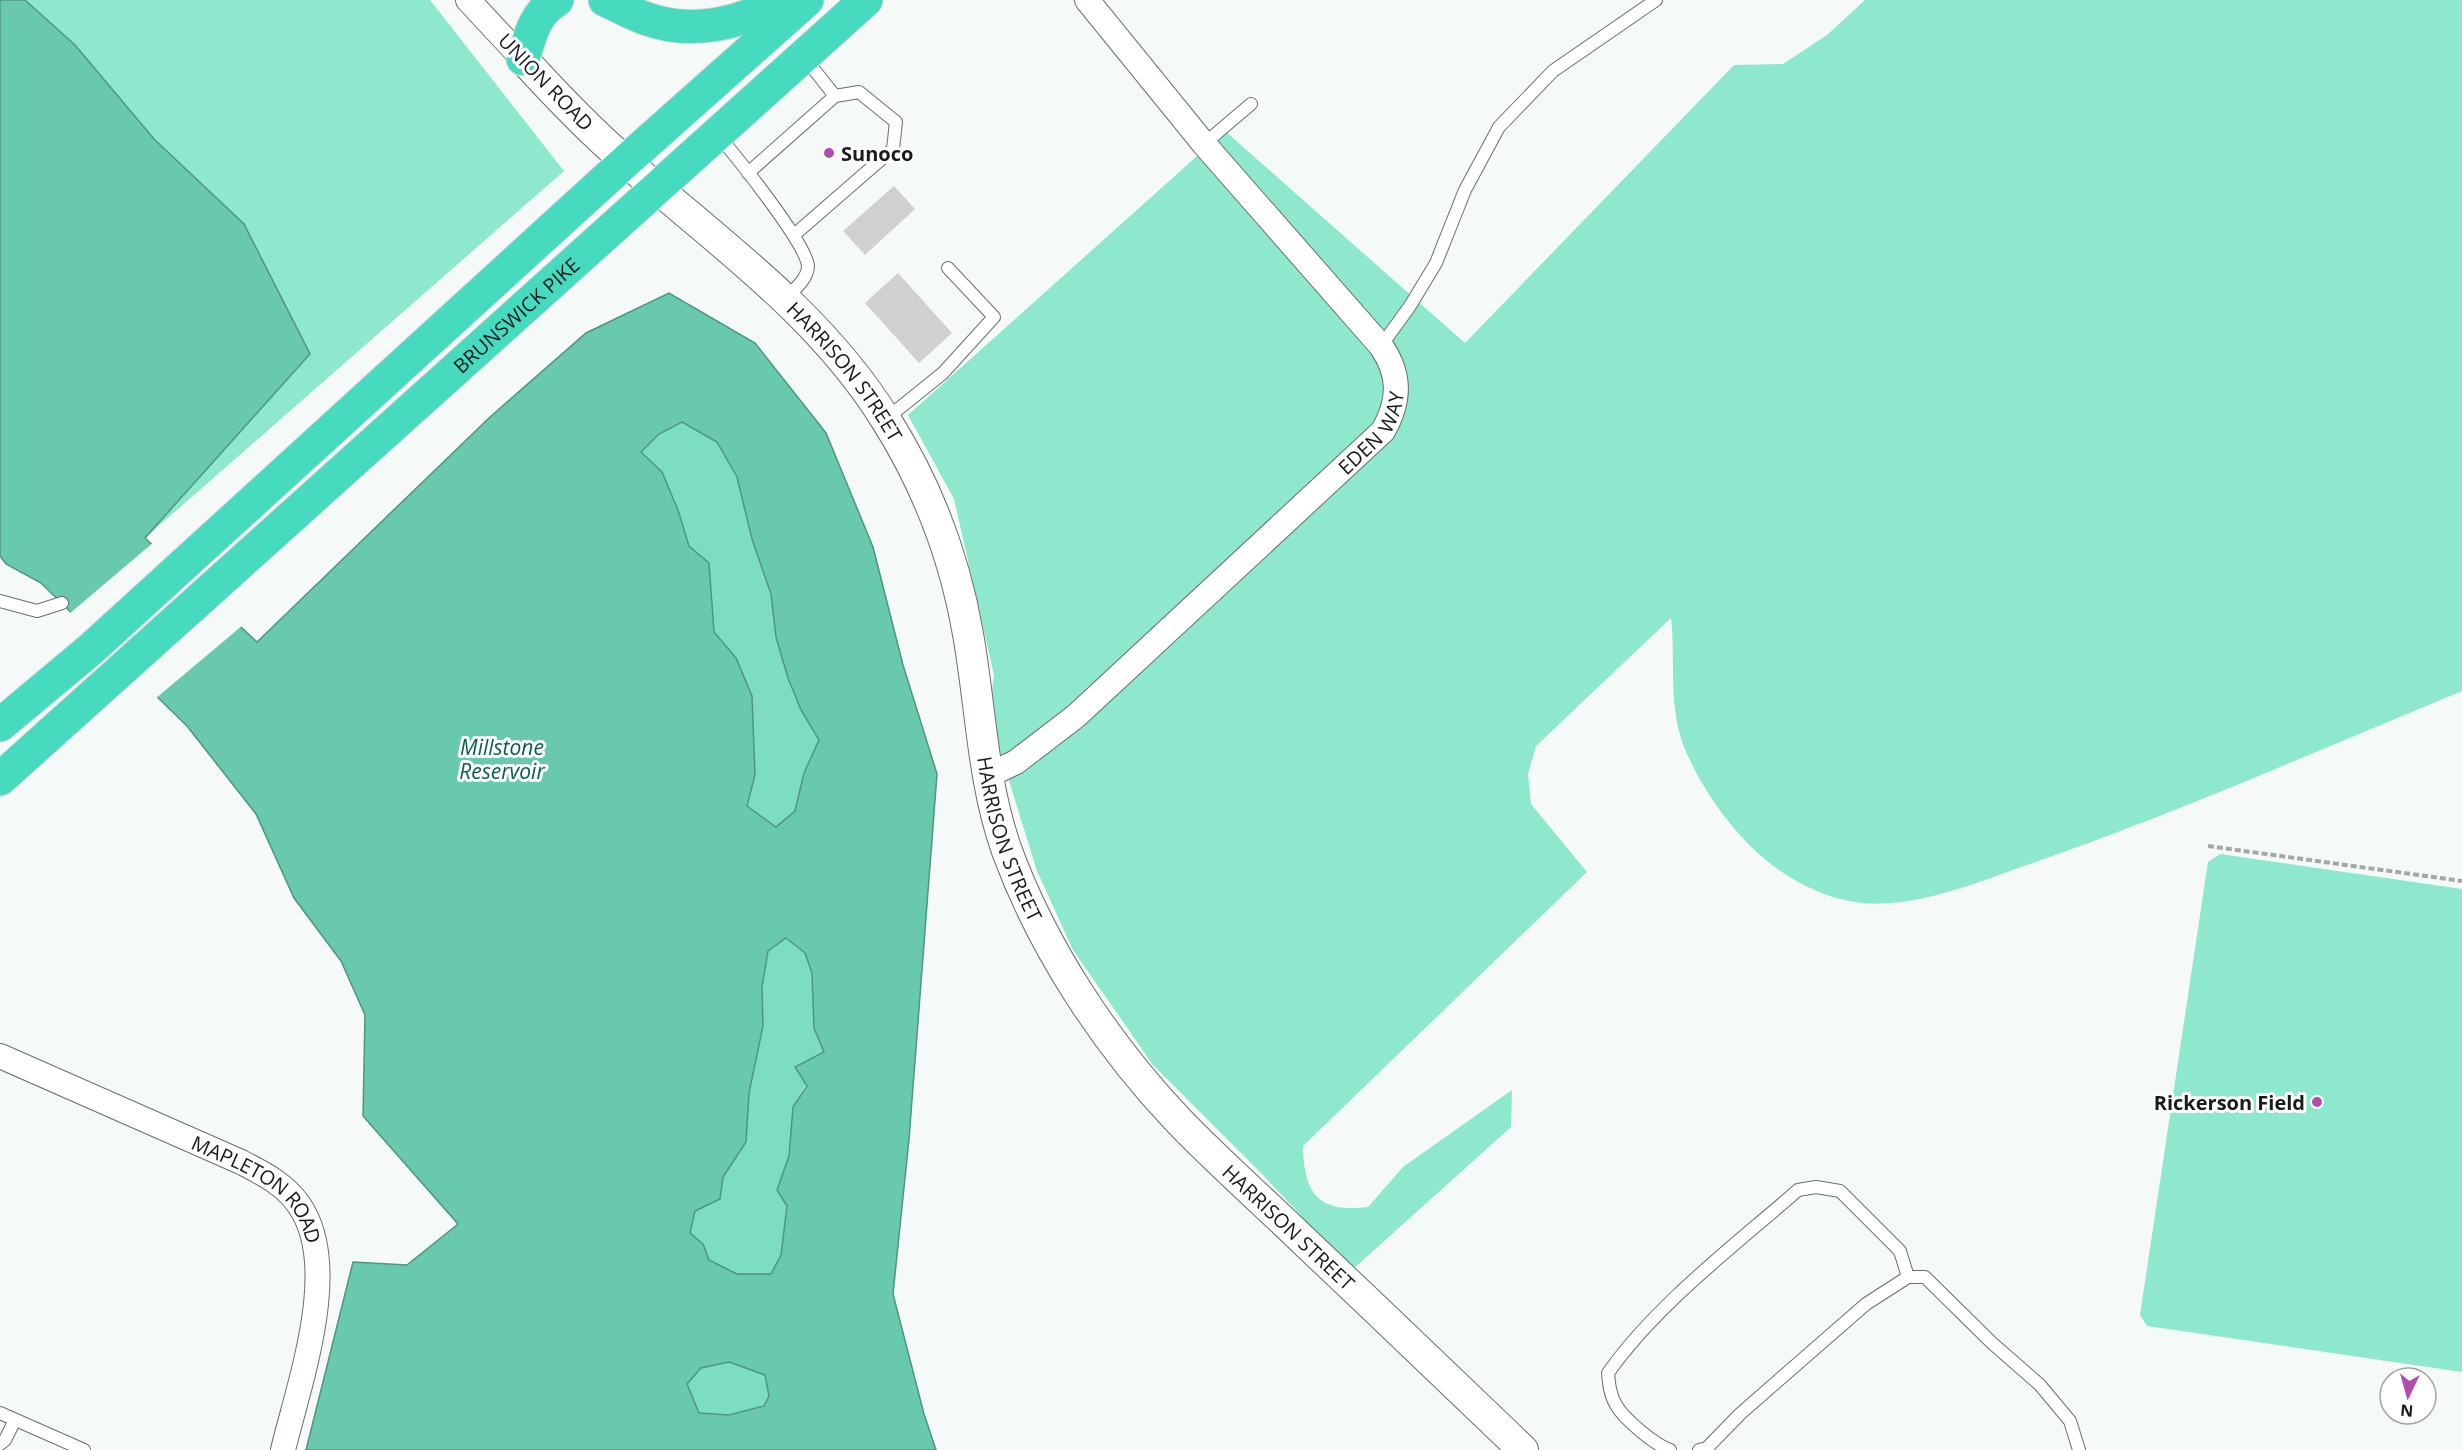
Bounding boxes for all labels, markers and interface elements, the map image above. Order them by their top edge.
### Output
street label: UNION ROAD [492,27,600,137]
place label: Sunoco [841,140,913,167]
marker: Sunoco [822,146,836,160]
street label: BRUNSWICK PIKE [447,251,585,379]
street label: HARRISON STREET [782,295,909,446]
street label: EDEN WAY [1332,389,1410,480]
water label: Millstone Reservoir [459,733,545,785]
street label: HARRISON STREET [971,754,1049,926]
place label: Rickerson Field [2154,1089,2305,1116]
marker: Rickerson Field [2310,1095,2324,1109]
street label: MAPLETON ROAD [188,1129,328,1246]
street label: HARRISON STREET [1217,1158,1361,1296]
north arrow [2378,1366,2438,1426]
text: N [2399,1399,2414,1422]

